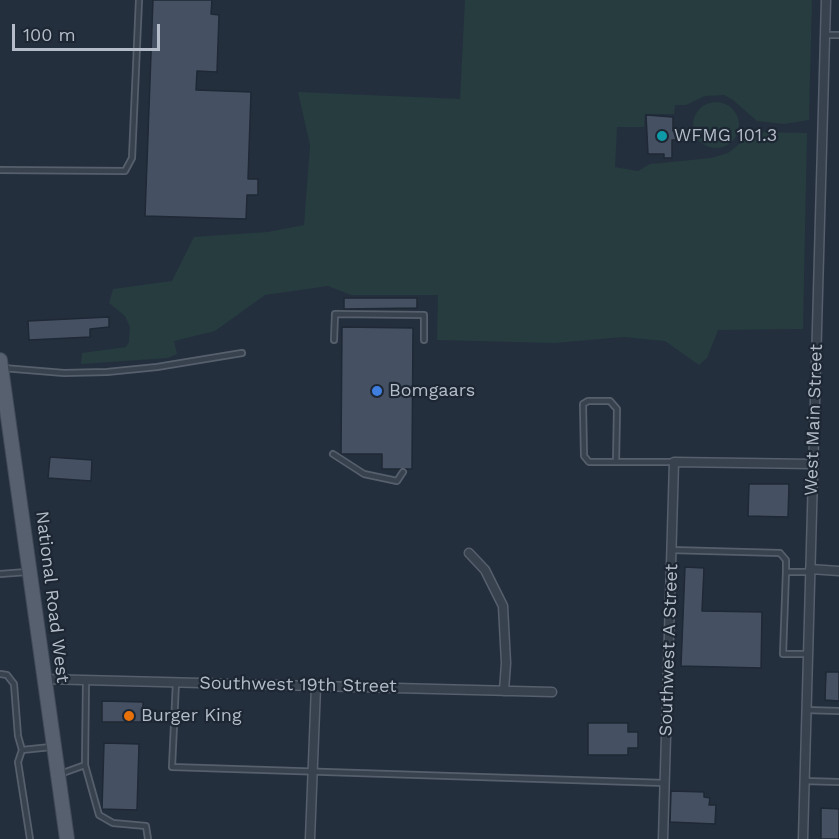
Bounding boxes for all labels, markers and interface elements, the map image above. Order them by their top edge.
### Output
scale bar [15,12,164,50]
text: 100 m [23,24,76,45]
place label: WFMG 101.3 [674,125,777,147]
marker: WFMG 101.3 [655,129,669,143]
street label: West Main Street [801,344,827,496]
place label: Bomgaars [389,380,475,402]
marker: Bomgaars [370,384,384,398]
street label: National Road West [31,510,73,684]
street label: Southwest A Street [655,563,683,737]
street label: Southwest 19th Street [199,672,397,698]
place label: Burger King [141,705,242,727]
marker: Burger King [122,709,136,723]

